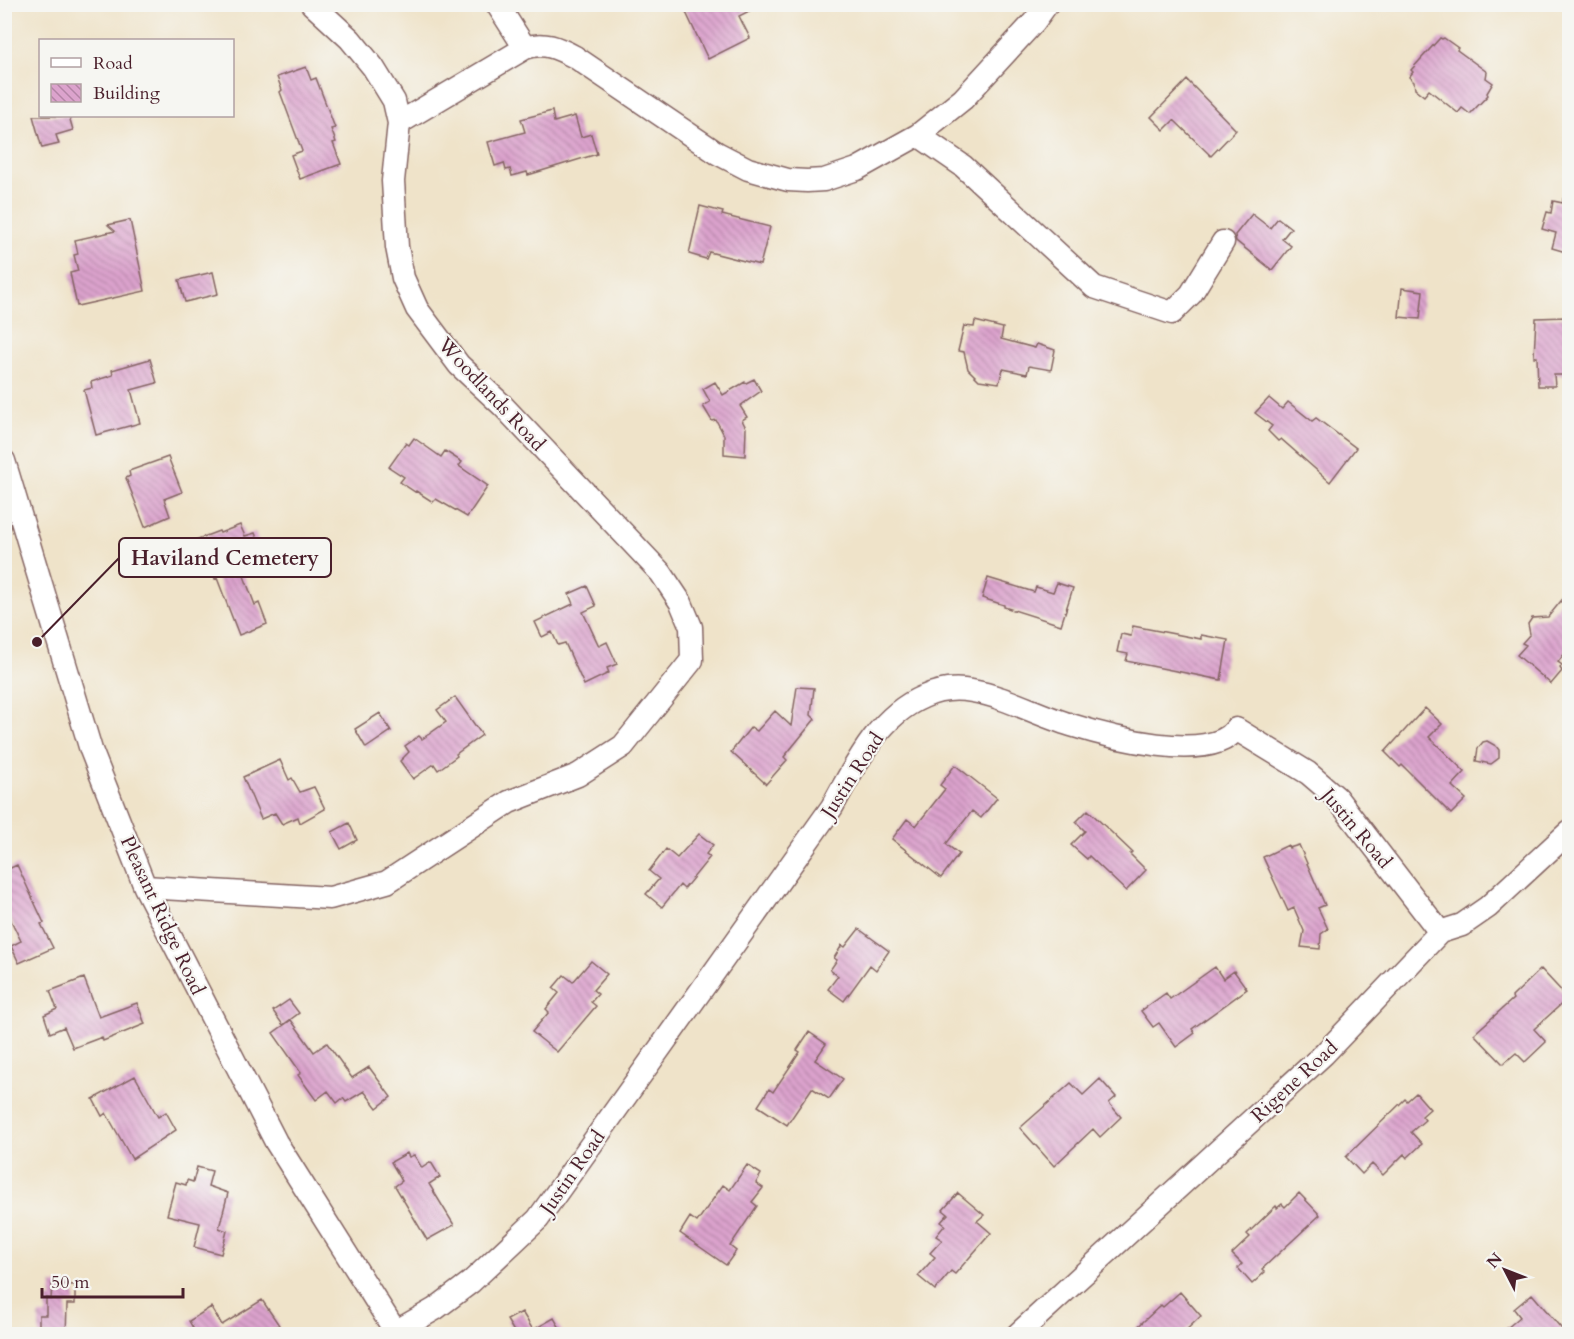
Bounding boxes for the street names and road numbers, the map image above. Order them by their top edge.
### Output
street label: Woodlands Road [431,331,552,457]
street label: Justin Road [813,727,890,826]
street label: Justin Road [1313,780,1398,874]
street label: Pleasant Ridge Road [114,831,211,1000]
street label: Rigene Road [1245,1034,1344,1129]
street label: Justin Road [532,1124,612,1222]

